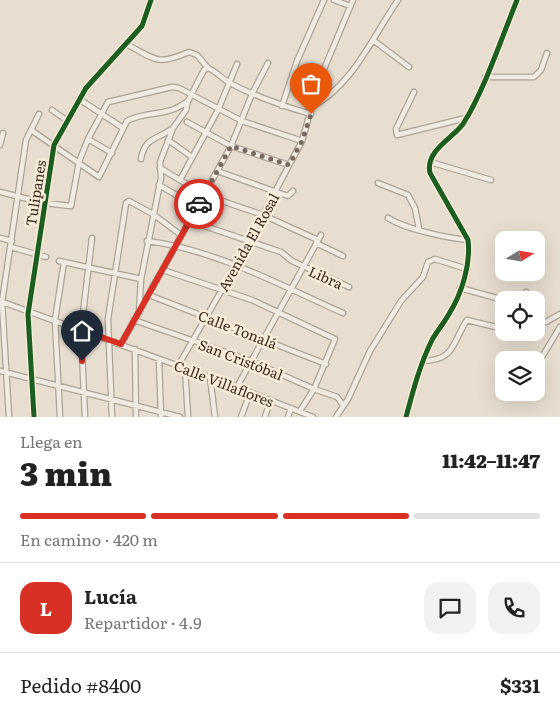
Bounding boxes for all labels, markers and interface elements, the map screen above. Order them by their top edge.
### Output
pin [290,63,332,114]
icon: bag [297,70,325,98]
street label: Tulipanes [20,158,50,228]
courier [174,179,224,229]
street label: Avenida El Rosal [213,189,283,295]
icon: car [185,190,213,218]
north arrow [495,231,545,281]
map controls [495,231,545,401]
street label: Libra [306,261,347,294]
button: locate [495,291,545,341]
street label: Calle Tonalá [196,305,281,353]
pin [61,310,103,361]
icon: home [68,317,96,345]
street label: San Cristóbal [196,334,286,384]
button: layers [495,351,545,401]
street label: Calle Villaflores [171,355,277,411]
text: Llega en [20,429,83,453]
text: 11:42–11:47 [442,446,540,474]
text: 3 min [20,448,112,496]
text: En camino · 420 m [20,527,158,551]
text: Lucía [84,582,137,610]
button: chat [424,582,476,634]
button: phone [488,582,540,634]
text: L [40,594,52,622]
text: Repartidor · 4.9 [84,610,202,634]
text: Pedido #8400 [20,671,141,699]
text: $331 [500,671,540,699]

